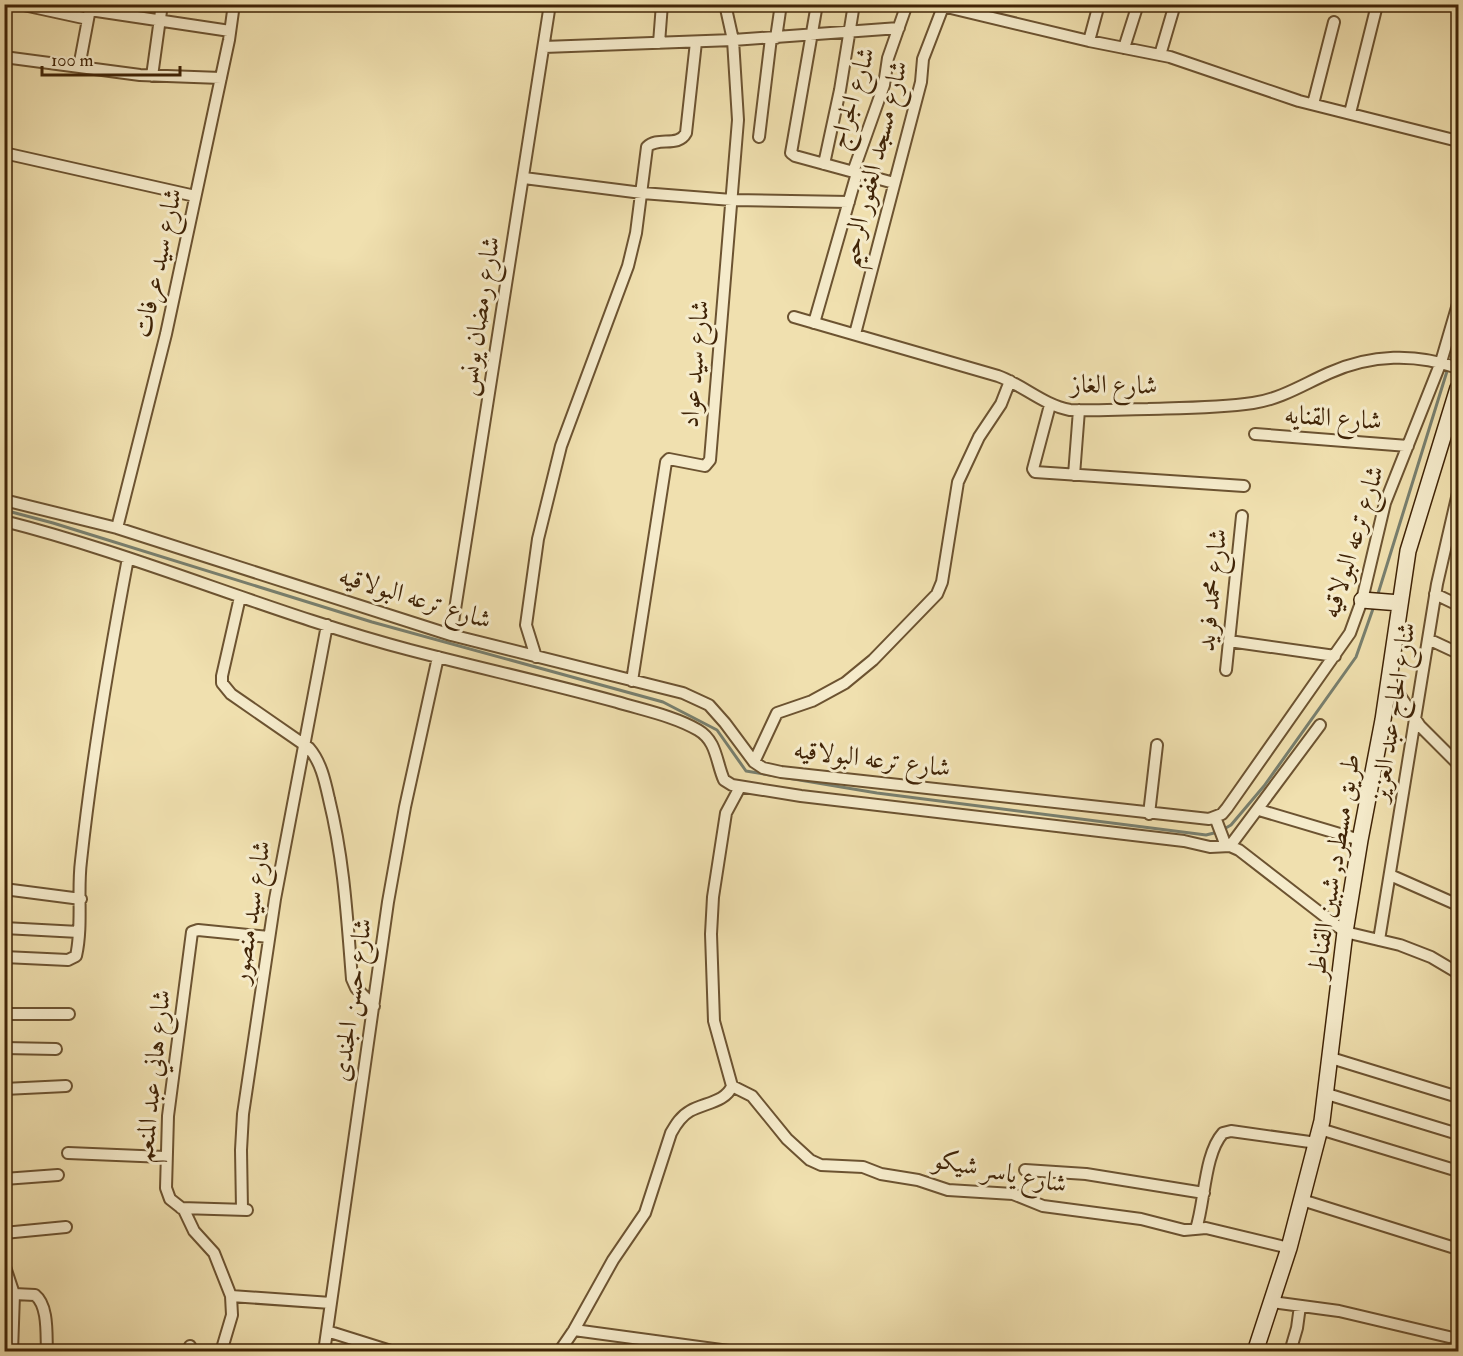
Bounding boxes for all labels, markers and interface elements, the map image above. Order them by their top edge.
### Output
scale bar [42,39,180,77]
street label: شارع الجراج [821,43,889,155]
text: 100 m [51,49,94,72]
street label: شارع مسجد الغفور الرحيم [833,57,924,273]
street label: شارع سيد عرفات [127,185,194,342]
street label: شارع رمضان يونس [451,234,512,399]
street label: شارع سيد عواد [673,299,722,430]
street label: شارع الغاز [1067,368,1158,407]
street label: شارع القنايه [1283,399,1383,442]
street label: شارع ترعه البولاقيه [1315,462,1396,624]
street label: شارع محمد فريد [1190,527,1239,653]
street label: شارع ترعه البولاقيه [333,560,495,641]
street label: شارع الحاج عبد العزيز [1363,620,1430,808]
street label: شارع ترعه البولاقيه [791,733,952,789]
street label: طريق مسطرد, شبين القناطر [1300,751,1368,983]
street label: شارع سيد منصور [223,838,283,989]
street label: شارع حسن الجندى [325,916,384,1084]
street label: شارع هاني عبد المنعم [128,988,186,1165]
street label: شارع ياسر شيكو [926,1143,1070,1206]

